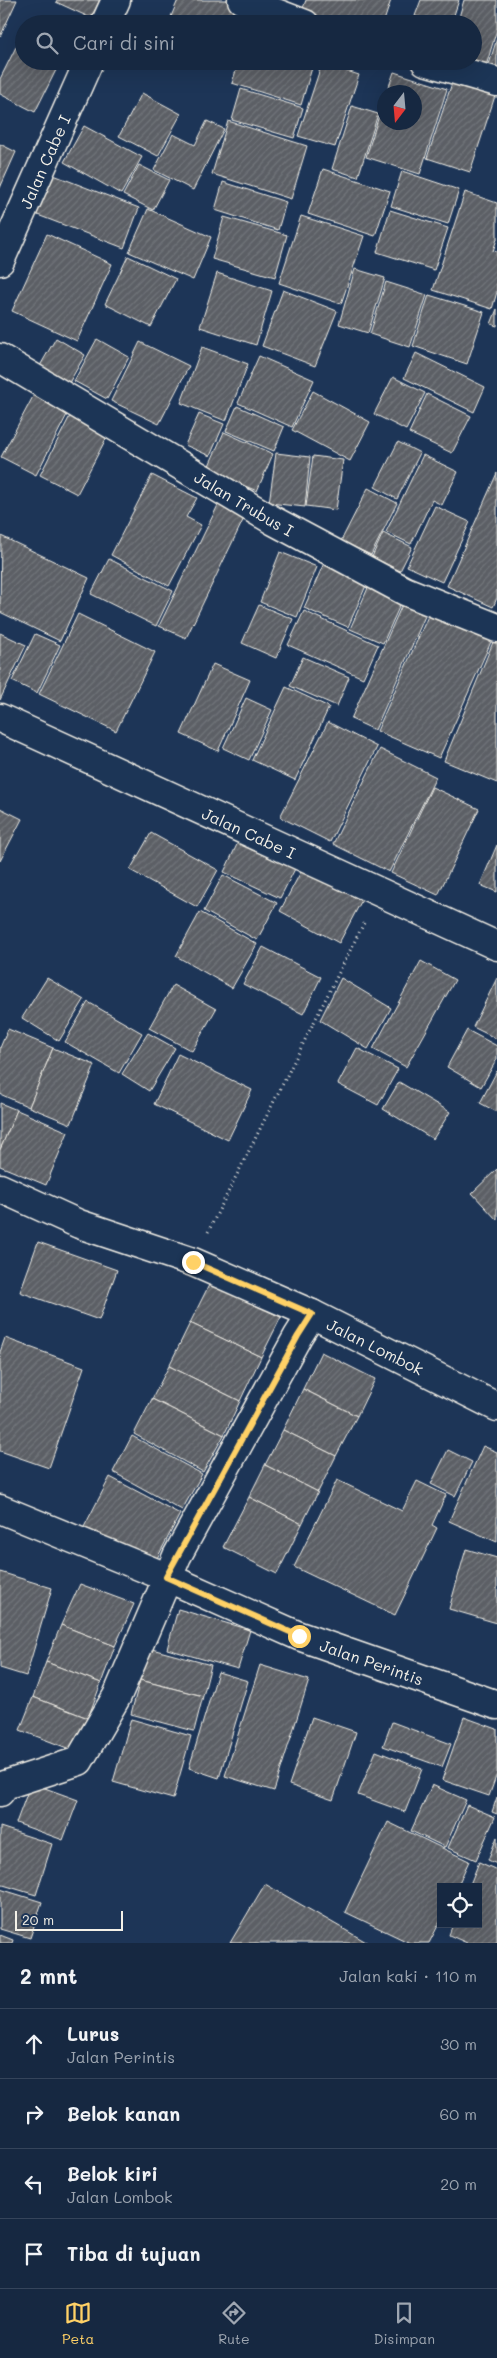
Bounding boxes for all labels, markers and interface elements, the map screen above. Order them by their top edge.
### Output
search box [15,15,482,70]
icon: search [33,29,61,57]
text: Cari di sini [73,30,175,55]
north arrow [377,85,422,130]
street label: Jalan Cabe I [14,111,74,212]
street label: Jalan Trubus I [191,466,297,540]
street label: Jalan Cabe I [199,802,299,863]
route end [182,1251,205,1274]
street label: Jalan Lombok [324,1313,427,1379]
route start [288,1625,311,1648]
street label: Jalan Perintis [317,1634,426,1689]
map controls [437,1883,482,1928]
button: locate [437,1883,482,1928]
scale bar [15,1908,122,1931]
text: 20 m [22,1910,54,1929]
text: 2 mnt [20,1962,77,1989]
text: Jalan kaki · 110 m [339,1965,477,1986]
text: Lurus [67,2021,119,2046]
icon: ahead [20,2030,48,2058]
text: 30 m [440,2033,477,2054]
text: Jalan Perintis [67,2046,175,2067]
icon: right [20,2100,48,2128]
text: Belok kanan [67,2101,180,2126]
text: 60 m [440,2103,477,2124]
text: Belok kiri [67,2161,158,2186]
icon: left [20,2170,48,2198]
text: 20 m [440,2173,477,2194]
text: Jalan Lombok [67,2186,173,2207]
icon: arrive [20,2240,48,2268]
text: Tiba di tujuan [67,2241,200,2266]
tab: Peta [62,2299,94,2348]
tab: Rute [218,2299,250,2348]
tab: Disimpan [374,2299,435,2348]

